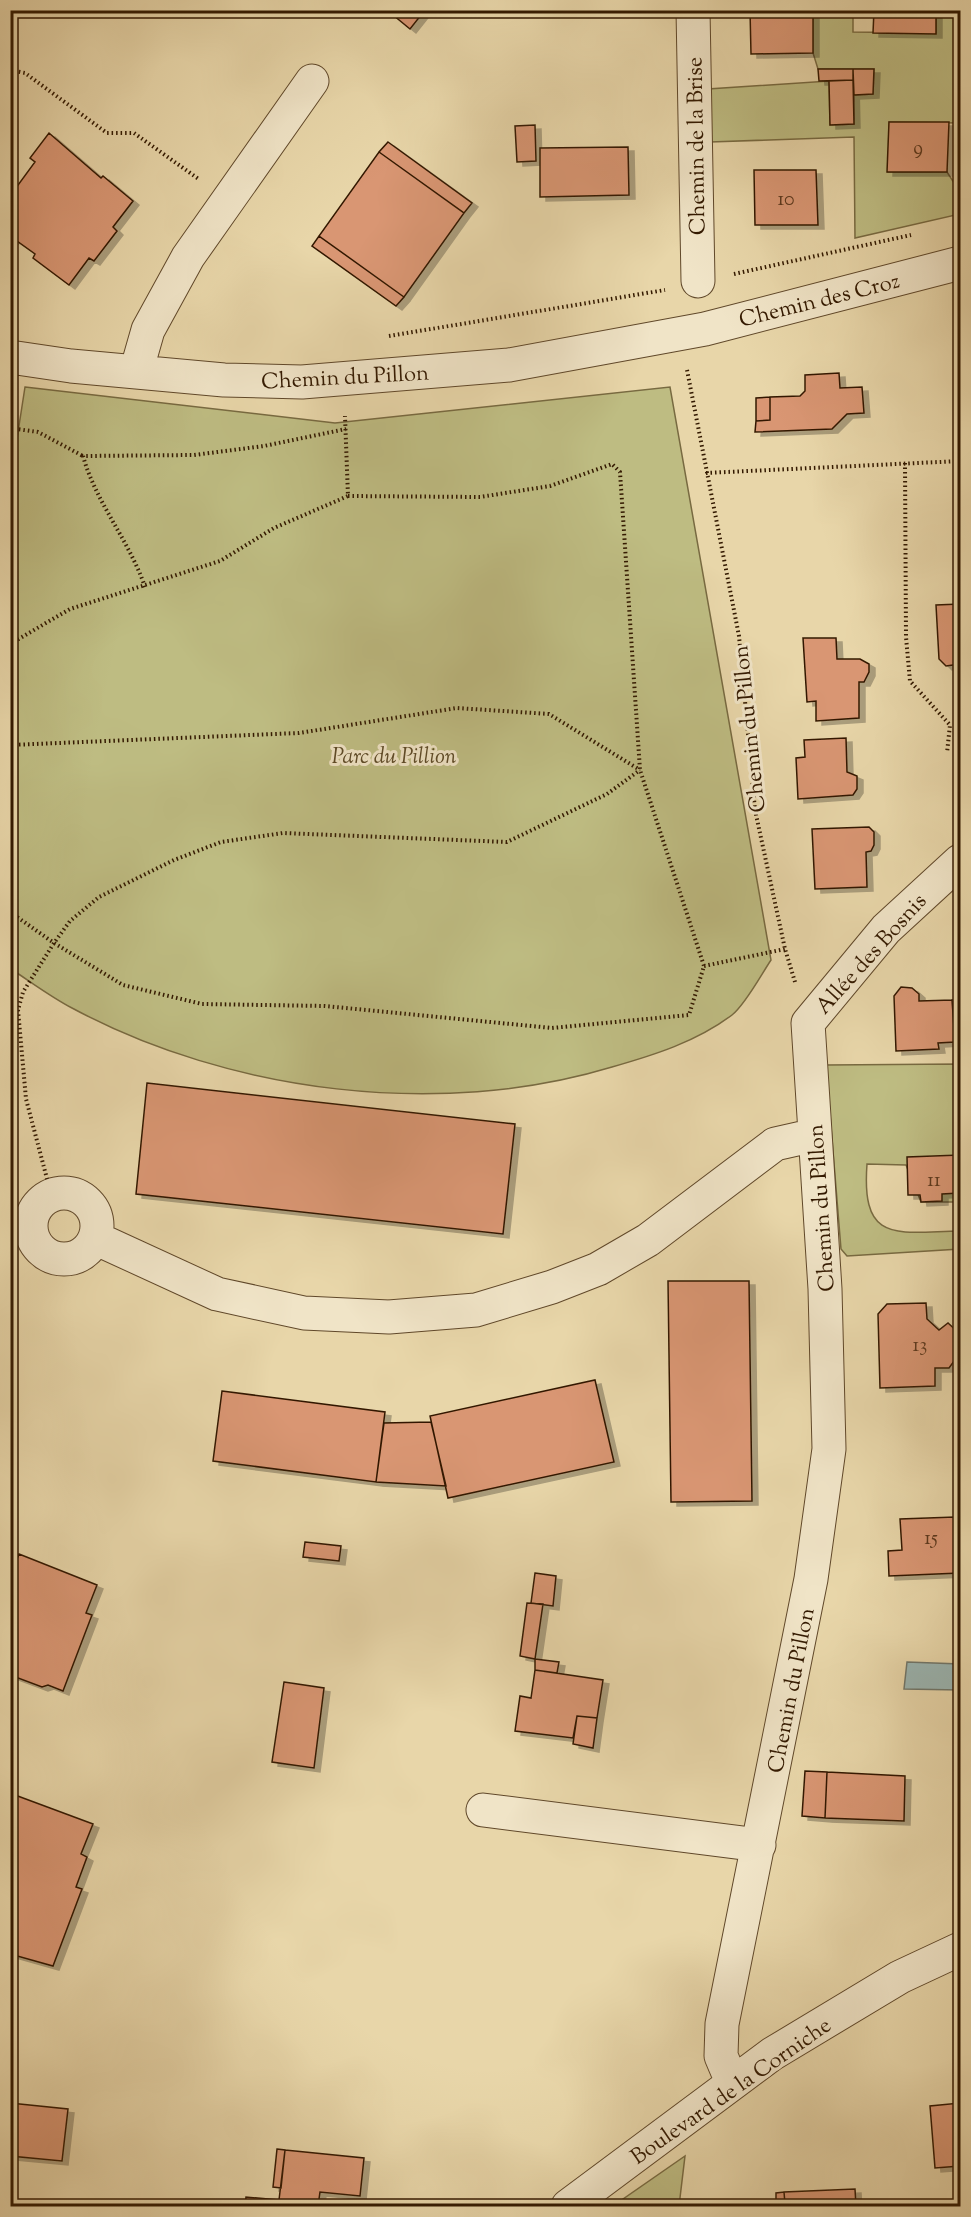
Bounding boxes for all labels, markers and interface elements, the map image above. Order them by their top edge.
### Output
street label: Chemin de la Brise [680,57,716,235]
house number: 9 [913,135,923,164]
house number: 10 [777,186,795,215]
street label: Chemin des Croz [736,266,903,337]
street label: Chemin du Pillon [261,359,430,399]
street label: Chemin du Pillon [726,644,776,814]
park label: Parc du Pillion [332,742,457,774]
street label: Allée des Bosnis [809,887,935,1023]
street label: Chemin du Pillon [801,1123,845,1293]
house number: 11 [927,1167,941,1196]
house number: 13 [913,1332,927,1361]
house number: 15 [924,1525,938,1554]
street label: Chemin du Pillon [761,1605,825,1776]
street label: Boulevard de la Corniche [625,2011,839,2174]

